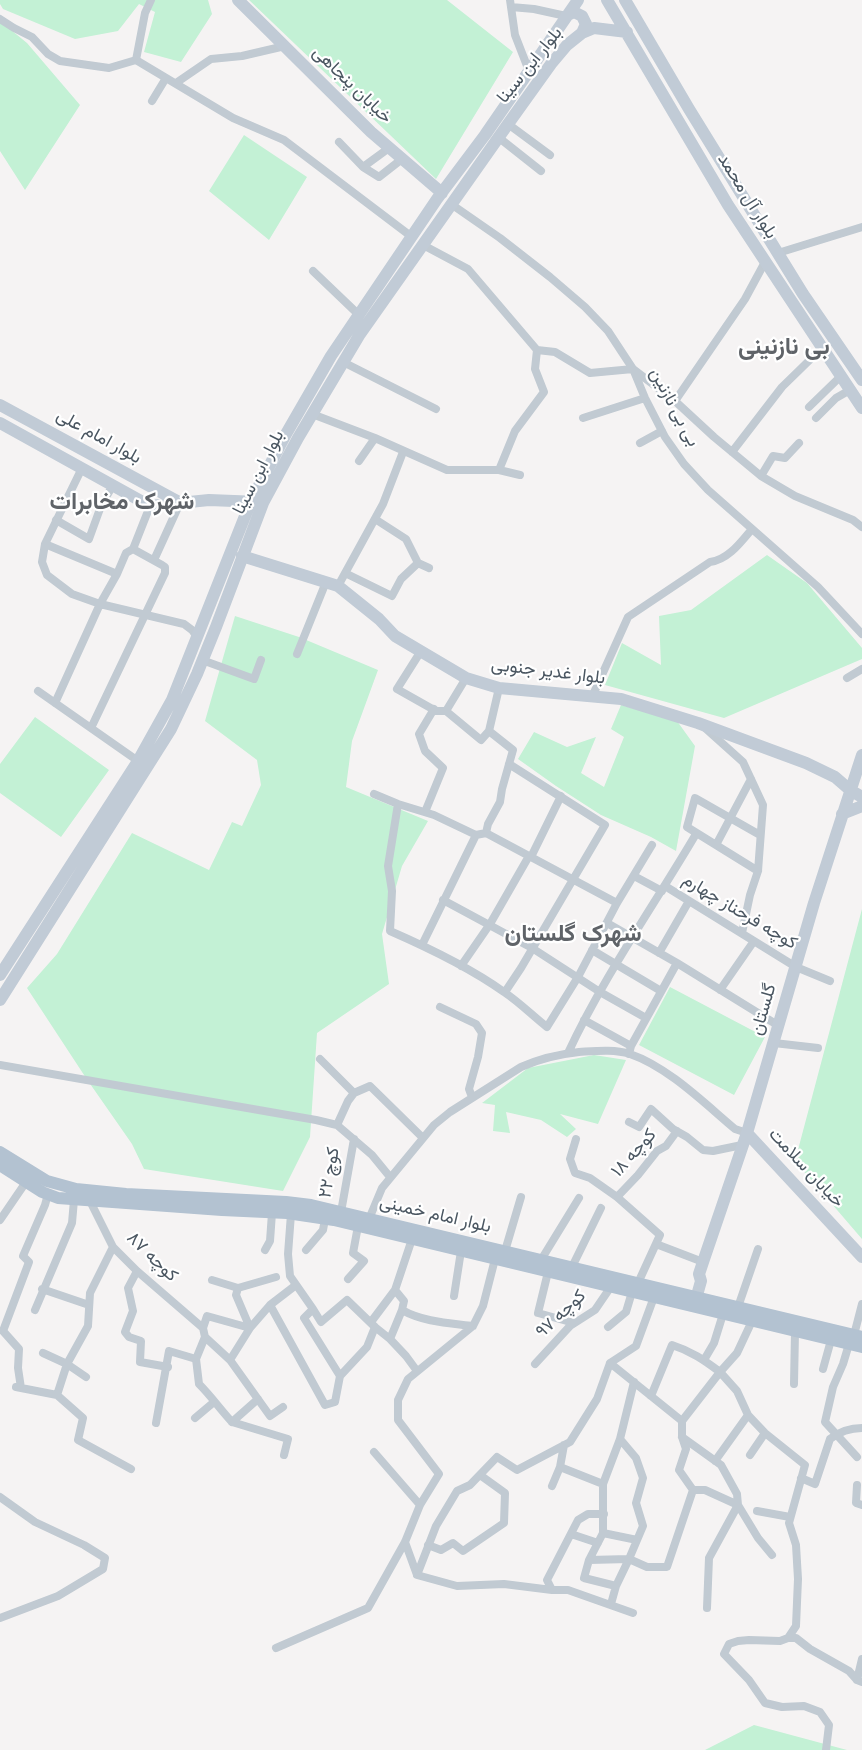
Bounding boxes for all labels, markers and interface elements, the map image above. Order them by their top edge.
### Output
street label: بلوار ابن سینا [494,24,568,108]
street label: خیابان پنجاهی [307,43,395,129]
street label: بلوار آل محمد [711,150,781,244]
district label: بی نازنینی [738,335,830,363]
street label: بی بی نازنین [643,365,703,451]
street label: بلوار امام علی [52,406,144,470]
street label: بلوار ابن سینا [230,427,290,519]
district label: شهرک مخابرات [50,490,194,518]
street label: بلوار غدیر جنوبی [490,655,606,691]
street label: کوچه فرحناز چهارم [678,870,800,956]
district label: شهرک گلستان [504,922,642,950]
street label: گلستان [747,982,783,1038]
street label: کوچه ۱۸ [608,1125,662,1183]
street label: خیابان سلامت [763,1125,847,1213]
street label: کوچ ۲۲ [316,1146,346,1200]
street label: بلوار امام خمینی [377,1193,493,1239]
street label: کوچه ۸۷ [121,1228,181,1288]
street label: کوچه ۹۷ [532,1286,592,1344]

